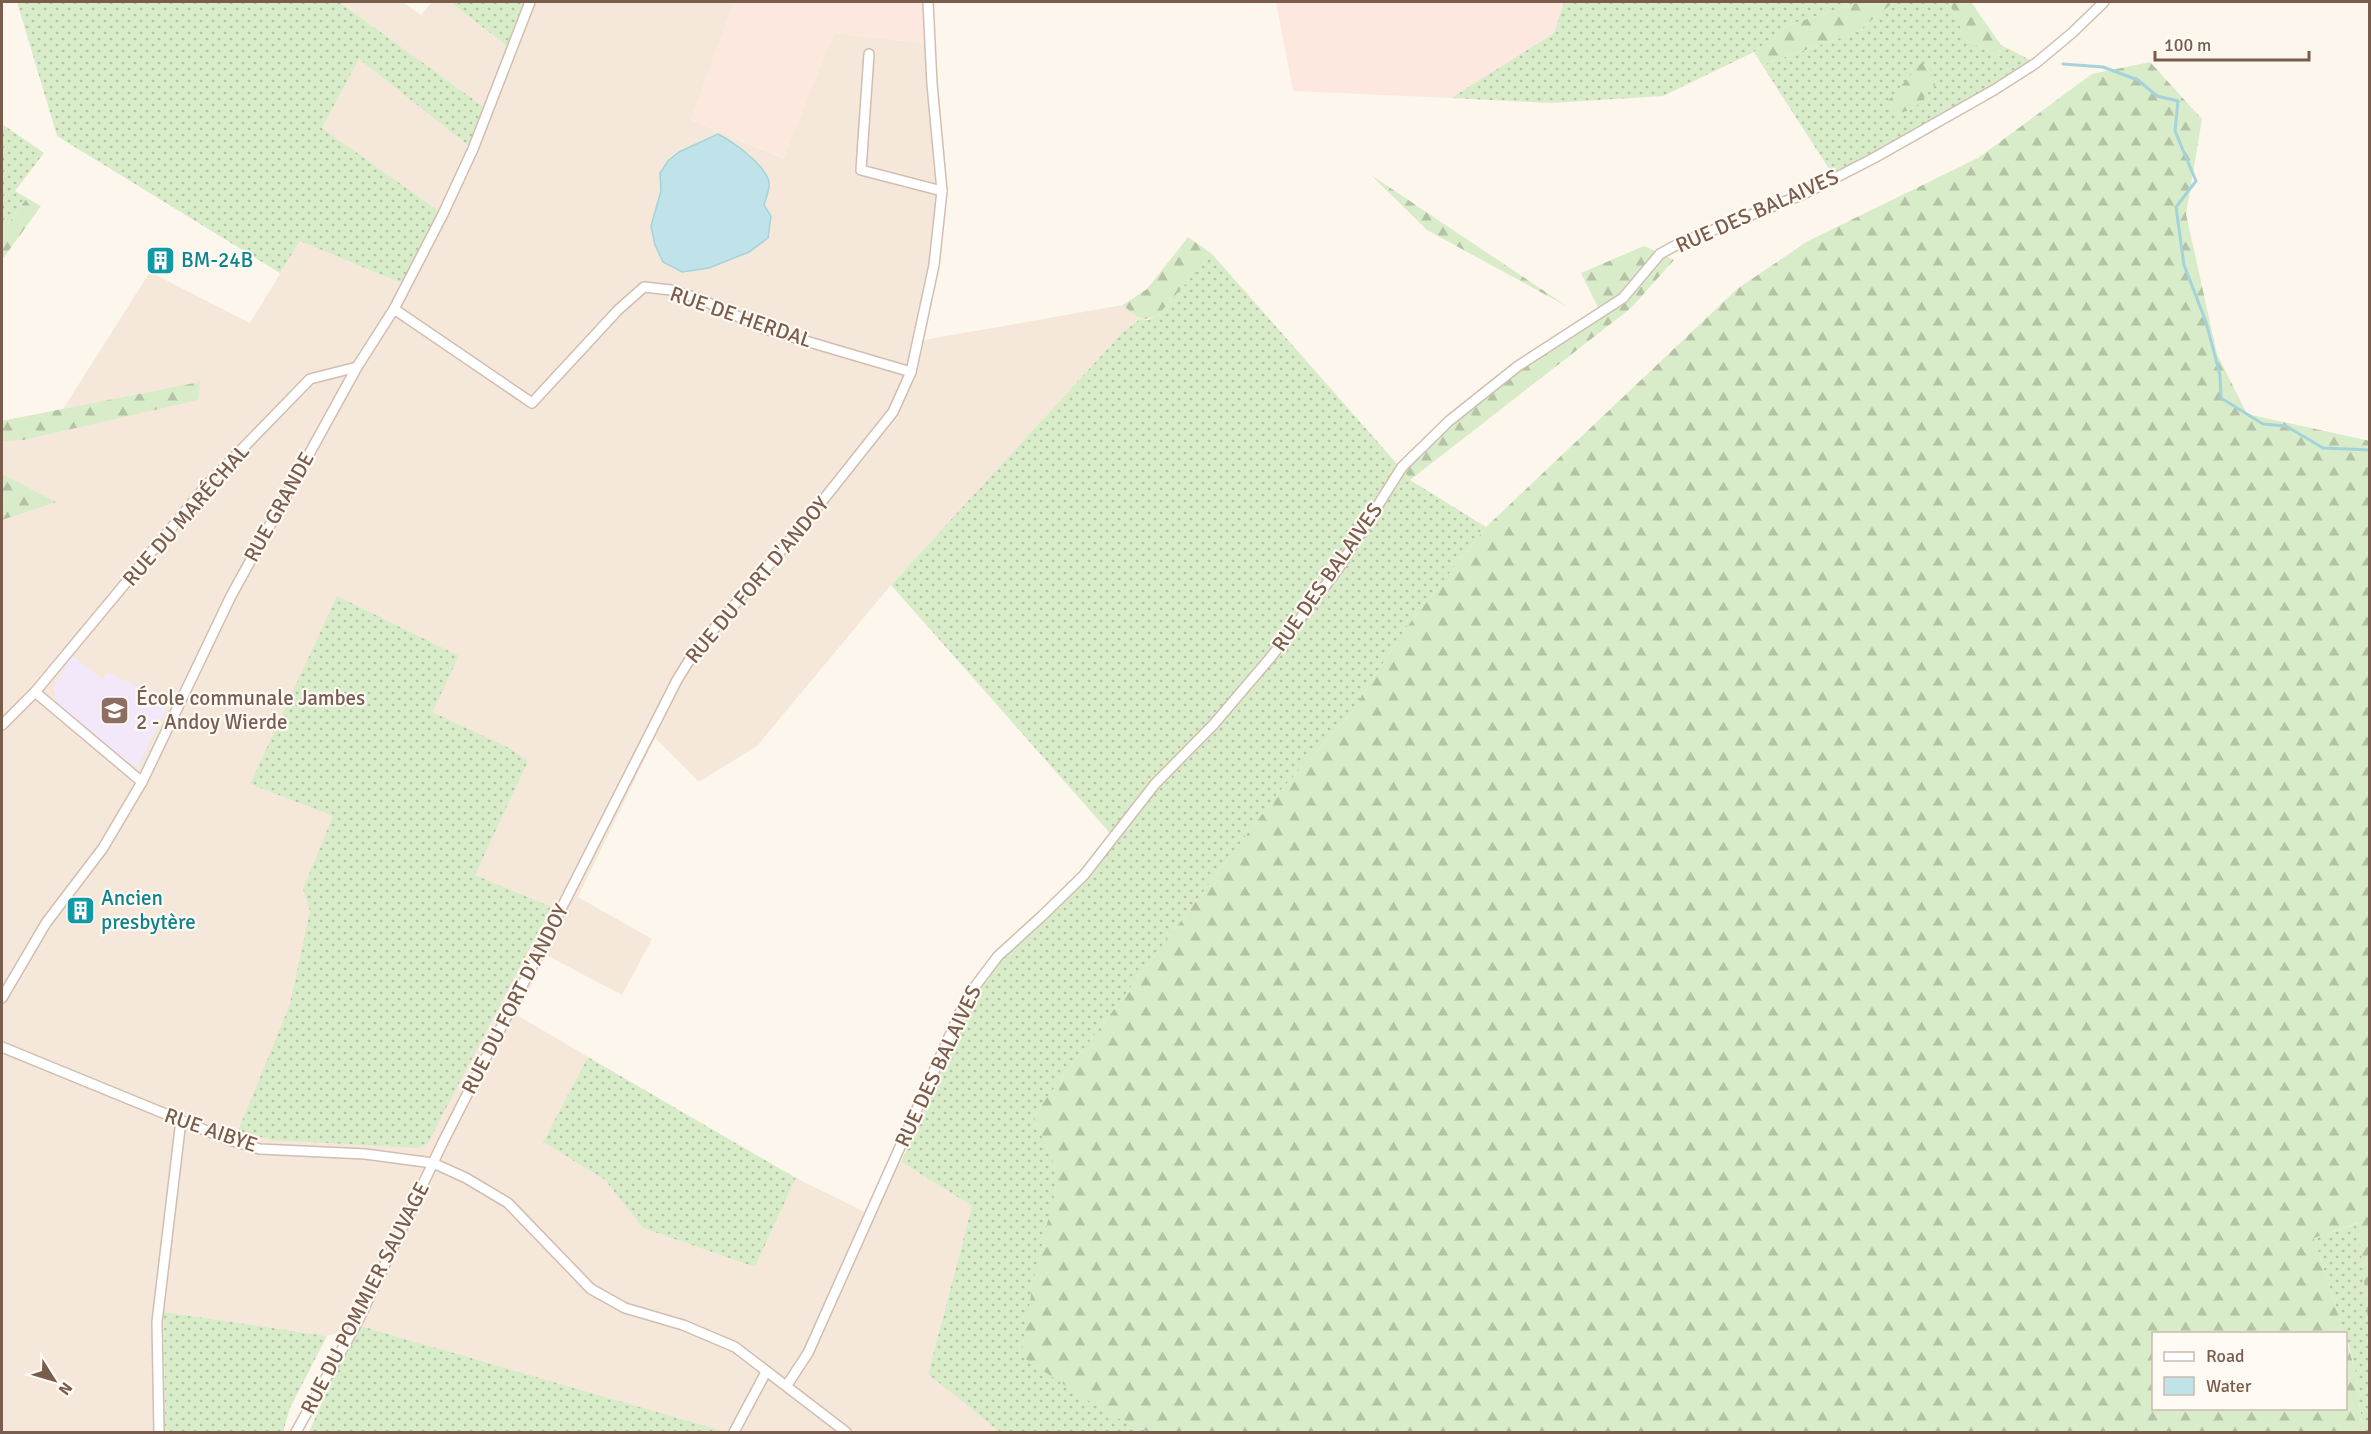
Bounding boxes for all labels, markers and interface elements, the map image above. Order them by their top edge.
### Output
scale bar [2155,24,2310,62]
text: 100 m [2164,34,2211,56]
street label: RUE DES BALAIVES [1672,163,1842,259]
building icon: BM-24B [144,244,176,276]
place label: BM-24B [181,247,253,273]
street label: RUE DE HERDAL [667,281,816,354]
street label: RUE DU MARÉCHAL [117,438,255,591]
street label: RUE GRANDE [238,448,320,566]
street label: RUE DU FORT D'ANDOY [680,491,835,669]
street label: RUE DES BALAIVES [1266,498,1388,656]
place label: École communale Jambes 2 - Andoy Wierde [136,685,365,735]
school or university icon: École communale Jambes 2 - Andoy Wierde [99,694,131,726]
place label: Ancien presbytère [101,885,196,935]
building icon: Ancien presbytère [64,894,96,926]
street label: RUE DU FORT D'ANDOY [456,899,574,1098]
street label: RUE DES BALAIVES [889,981,987,1151]
street label: RUE AIBYE [161,1102,261,1158]
street label: RUE DU POMMIER SAUVAGE [295,1178,435,1418]
legend [2152,1332,2347,1410]
text: Road [2206,1345,2245,1367]
north arrow [24,1350,84,1410]
text: Water [2206,1375,2252,1397]
text: N [54,1378,77,1399]

